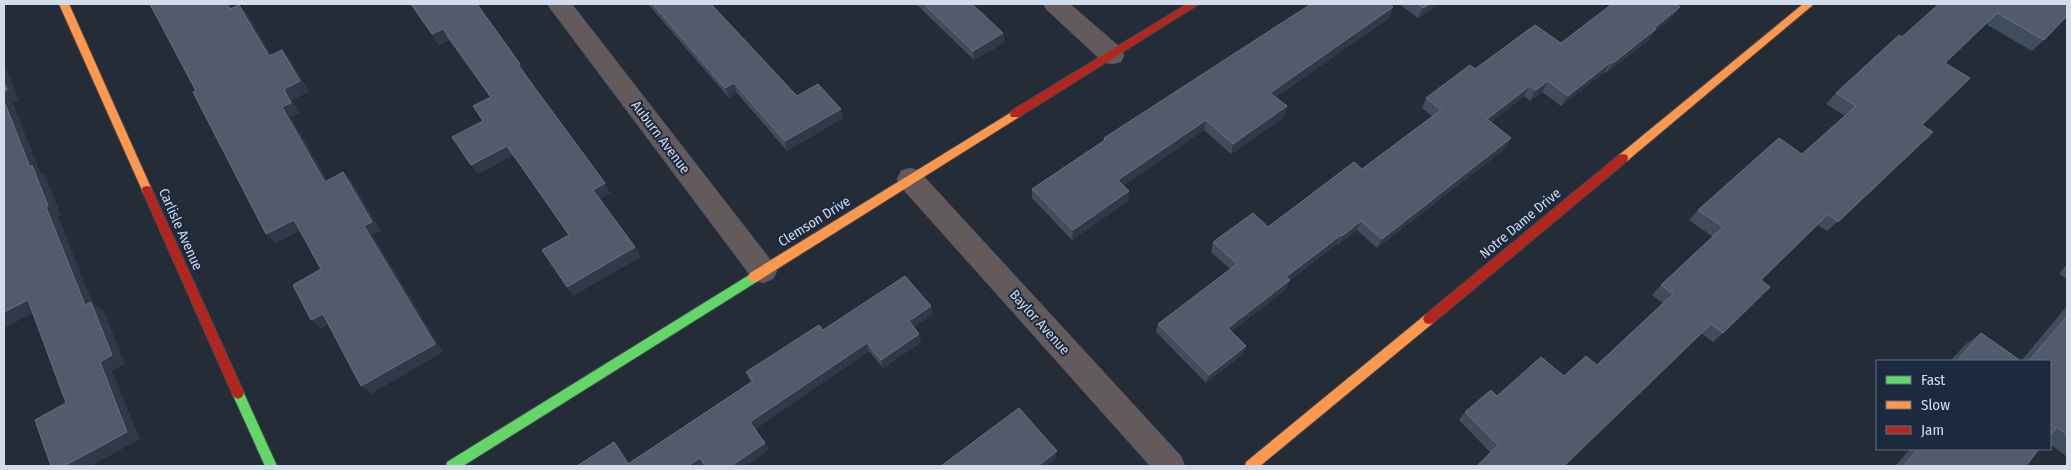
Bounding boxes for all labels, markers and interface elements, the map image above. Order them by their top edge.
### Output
street label: Auburn Avenue [628,97,694,177]
street label: Notre Dame Drive [1476,184,1564,262]
street label: Carlisle Avenue [155,186,206,273]
street label: Clemson Drive [775,192,854,250]
street label: Baylor Avenue [1006,286,1073,358]
legend [1876,360,2051,450]
text: Fast [1921,371,1945,389]
text: Slow [1921,396,1950,414]
text: Jam [1921,421,1944,439]

